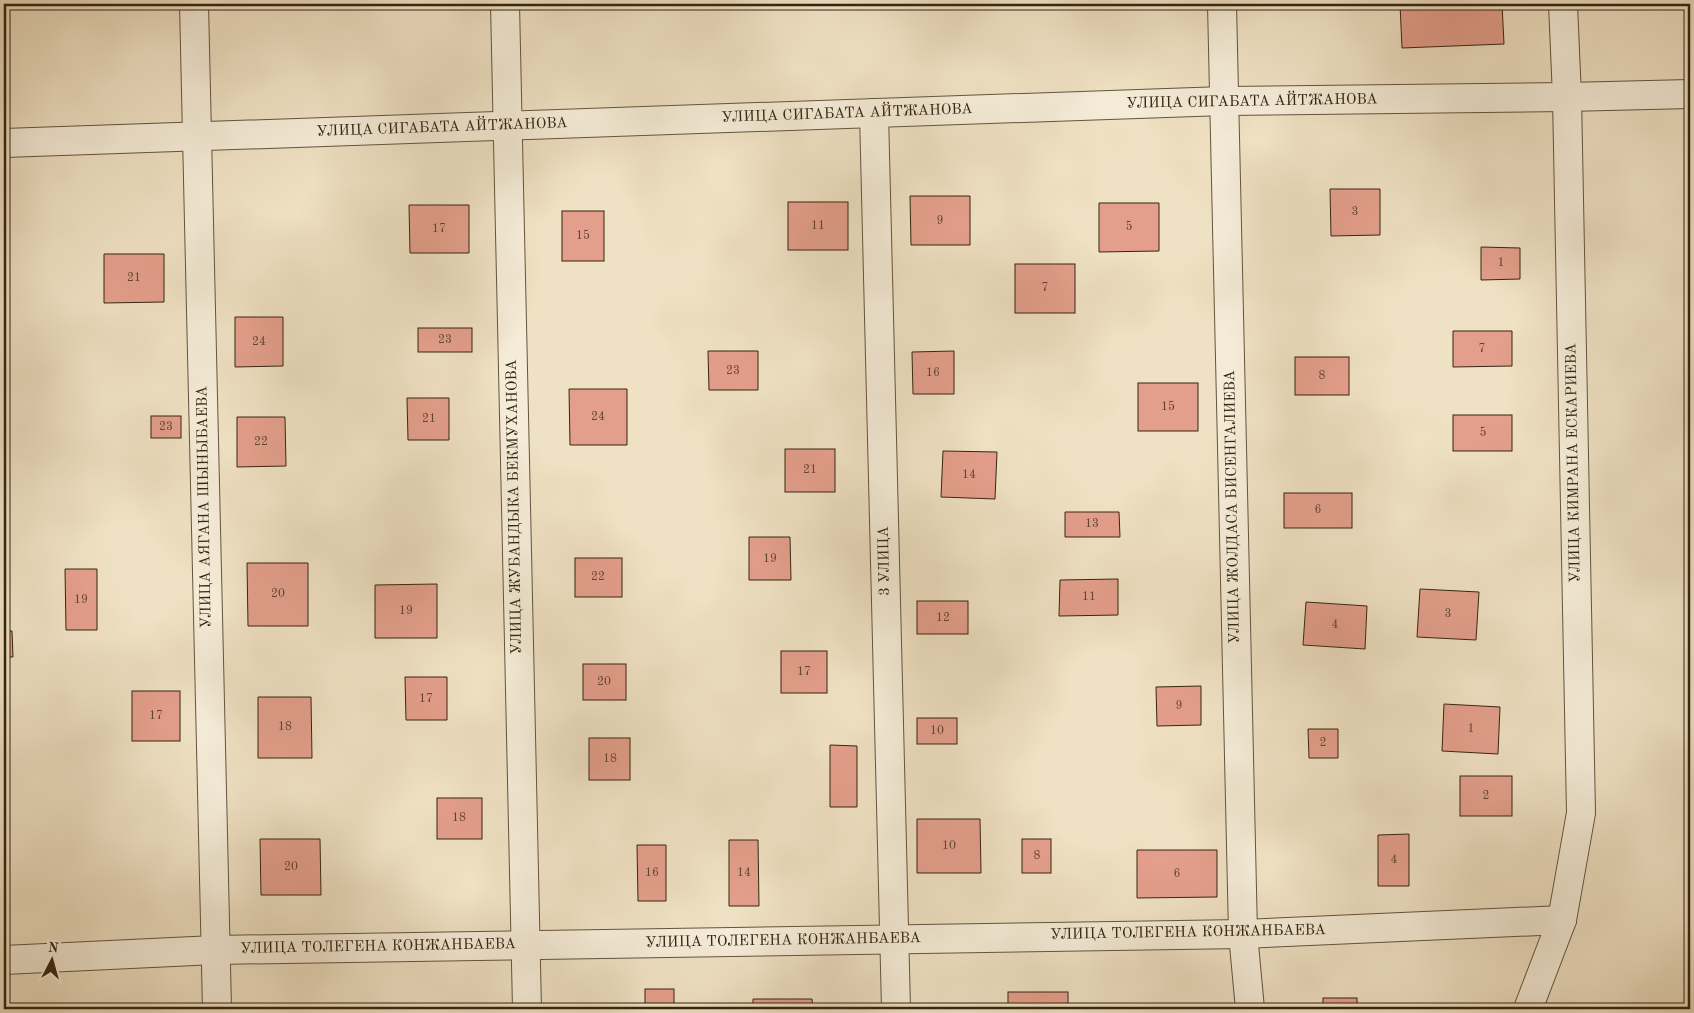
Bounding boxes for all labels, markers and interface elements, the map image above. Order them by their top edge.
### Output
street label: УЛИЦА СИГАБАТА АЙТЖАНОВА [1126,88,1378,112]
street label: УЛИЦА СИГАБАТА АЙТЖАНОВА [721,98,973,126]
street label: УЛИЦА СИГАБАТА АЙТЖАНОВА [316,112,568,140]
house number: 3 [1352,206,1358,218]
house number: 9 [937,215,943,227]
house number: 11 [811,220,825,232]
house number: 5 [1126,220,1133,233]
house number: 17 [432,223,446,235]
house number: 15 [576,229,590,242]
house number: 1 [1498,257,1504,269]
house number: 21 [127,272,141,284]
house number: 7 [1042,282,1048,294]
house number: 23 [438,334,452,346]
house number: 24 [252,336,266,348]
street label: УЛИЦА КИМРАНА ЕСКАРИЕВА [1564,342,1584,583]
house number: 7 [1479,343,1485,355]
street label: УЛИЦА ЖУБАНДЫКА БЕКМУХАНОВА [505,359,525,655]
house number: 23 [726,365,740,377]
house number: 16 [926,367,940,379]
street label: УЛИЦА ЖОЛДАСА БИСЕНГАЛИЕВА [1223,370,1243,644]
house number: 8 [1319,370,1326,382]
street label: УЛИЦА АЯГАНА ШЫНЫБАЕВА [195,385,215,628]
house number: 15 [1161,400,1175,413]
house number: 24 [591,411,605,423]
house number: 21 [422,413,436,425]
house number: 23 [159,421,173,433]
house number: 5 [1480,426,1487,439]
house number: 22 [254,436,268,448]
house number: 21 [803,464,817,476]
house number: 14 [962,469,976,481]
house number: 6 [1315,504,1322,516]
house number: 13 [1085,518,1099,530]
street label: 3 УЛИЦА [877,525,893,596]
house number: 19 [763,553,777,565]
house number: 22 [591,571,605,583]
house number: 20 [271,588,285,600]
house number: 11 [1082,591,1096,603]
house number: 19 [74,594,88,606]
house number: 19 [399,605,413,617]
house number: 3 [1445,608,1451,620]
house number: 12 [936,612,950,624]
house number: 4 [1332,619,1339,631]
house number: 17 [797,666,811,678]
house number: 20 [597,676,611,688]
house number: 17 [419,693,433,705]
house number: 9 [1176,700,1182,712]
house number: 17 [149,710,163,722]
house number: 18 [278,721,292,733]
house number: 1 [1468,723,1474,735]
house number: 10 [930,725,944,737]
house number: 2 [1320,737,1326,749]
house number: 18 [603,753,617,765]
house number: 2 [1483,790,1489,802]
house number: 18 [452,812,466,824]
house number: 10 [942,840,956,852]
house number: 8 [1034,850,1041,862]
house number: 4 [1391,854,1398,866]
house number: 20 [284,861,298,873]
house number: 16 [645,867,659,879]
house number: 14 [737,867,751,879]
house number: 6 [1174,868,1181,880]
street label: УЛИЦА ТОЛЕГЕНА КОНЖАНБАЕВА [1050,923,1327,943]
street label: УЛИЦА ТОЛЕГЕНА КОНЖАНБАЕВА [645,931,922,951]
north arrow [28,936,78,986]
street label: УЛИЦА ТОЛЕГЕНА КОНЖАНБАЕВА [240,937,517,957]
text: N [47,941,60,956]

